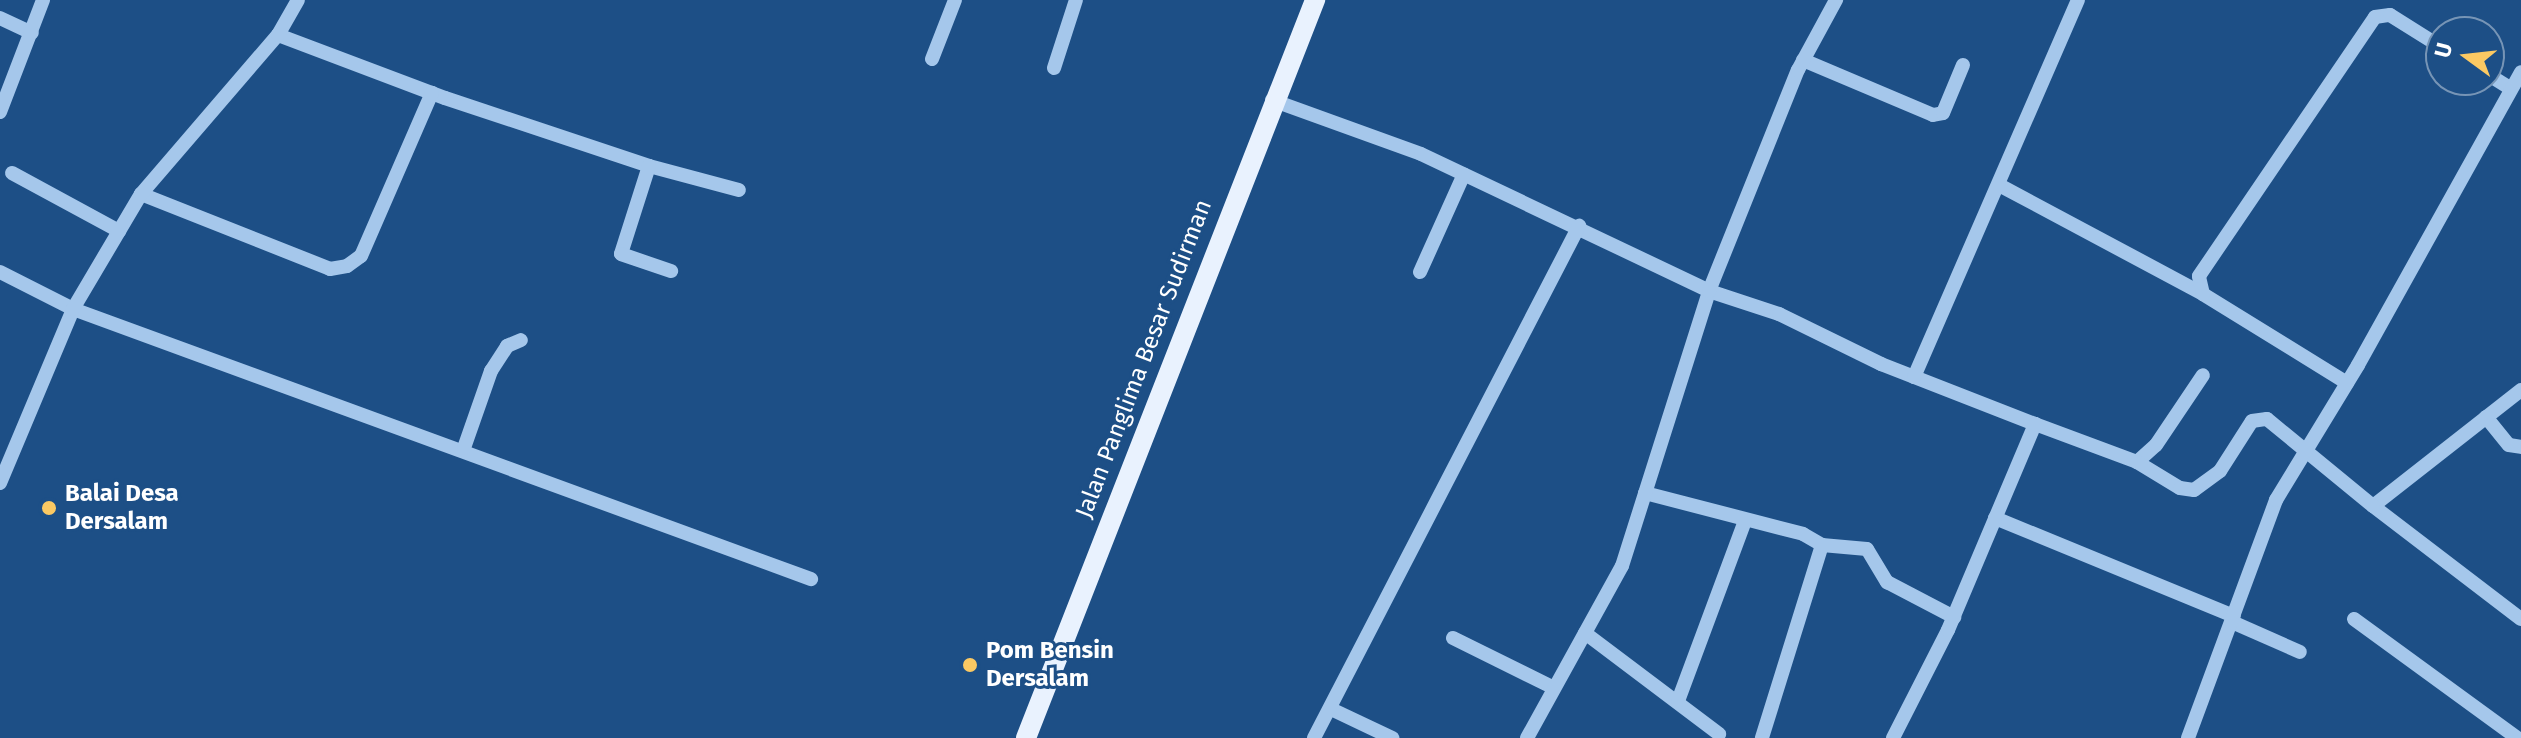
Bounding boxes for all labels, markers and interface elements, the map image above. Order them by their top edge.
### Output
north arrow [2425,16,2505,96]
text: U [2428,40,2458,61]
street label: Jalan Panglima Besar Sudirman [1070,196,1218,522]
place label: Balai Desa Dersalam [65,480,179,536]
marker: Balai Desa Dersalam [40,499,58,517]
place label: Pom Bensin Dersalam [986,637,1114,693]
marker: Pom Bensin Dersalam [961,656,979,674]

